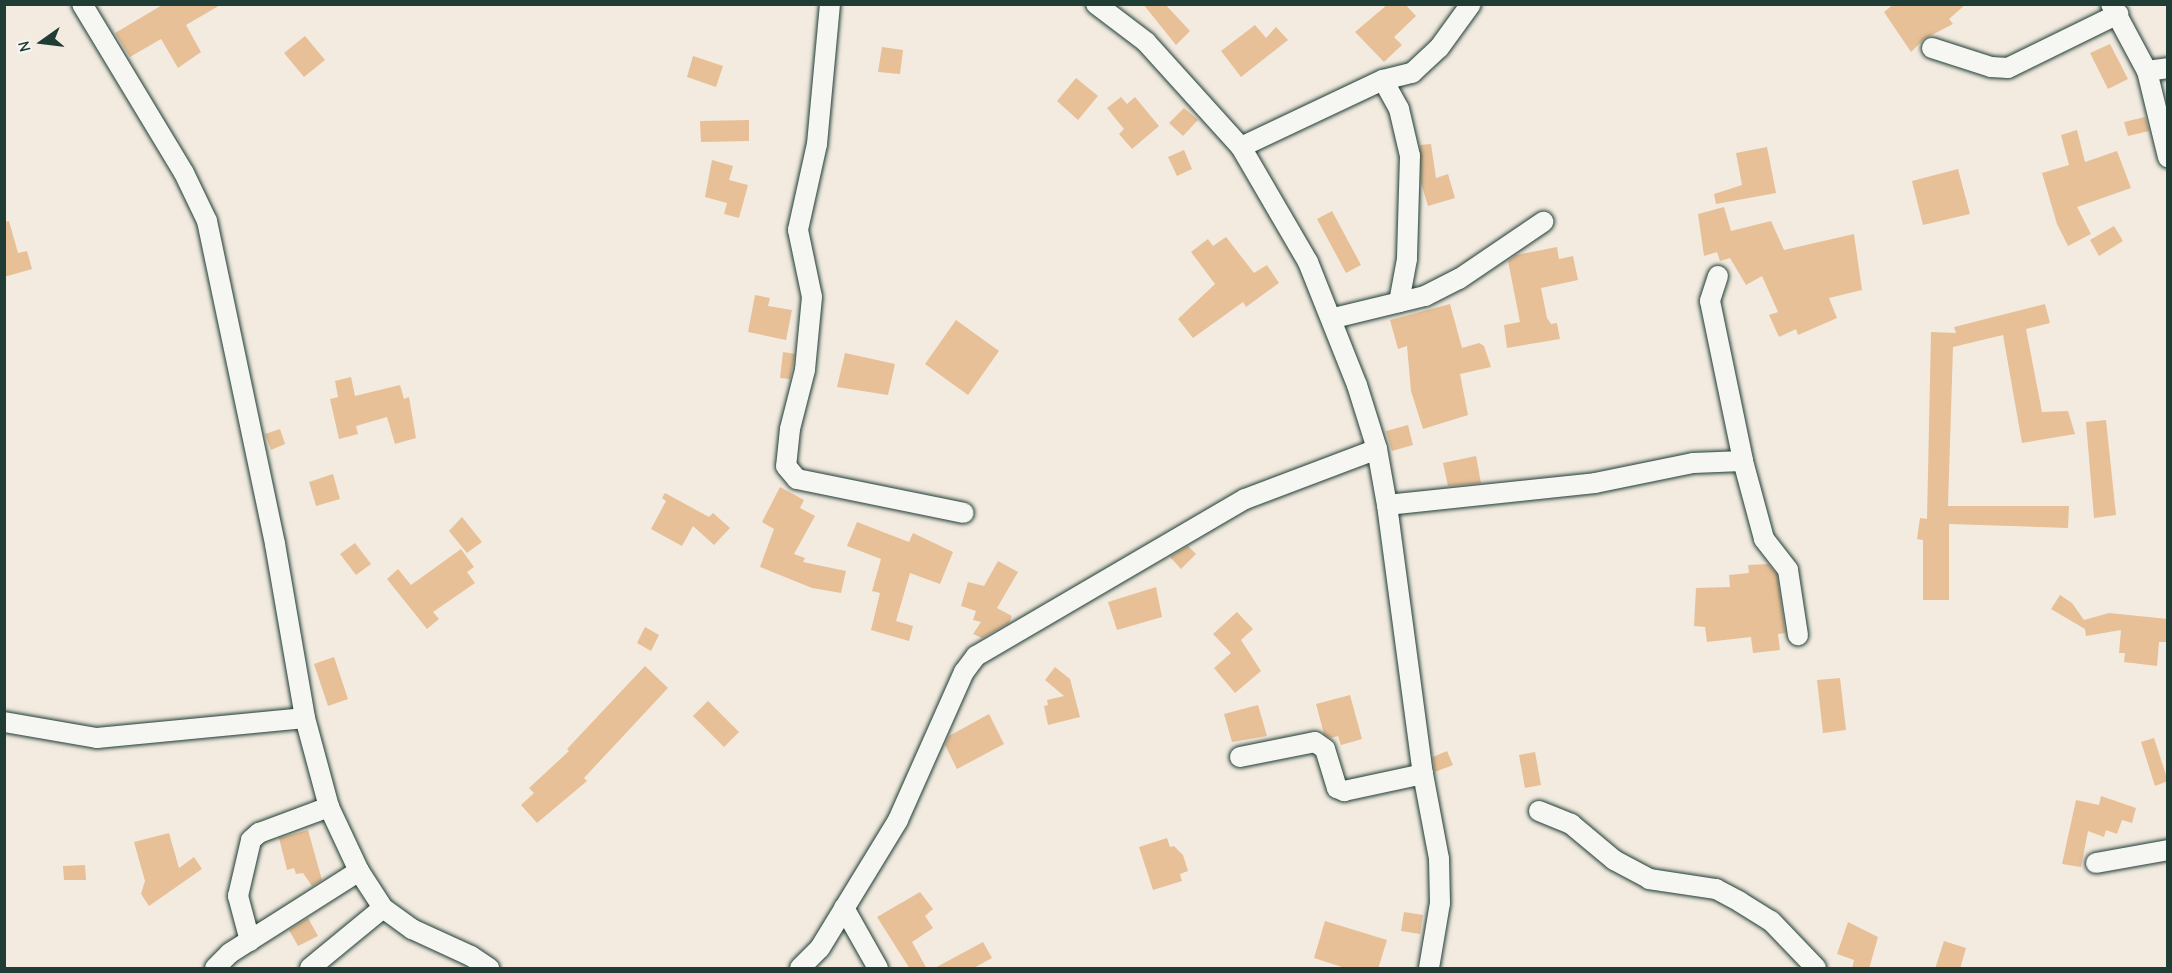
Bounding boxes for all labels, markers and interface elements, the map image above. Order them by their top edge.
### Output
north arrow [12,12,72,72]
text: N [15,39,35,54]

